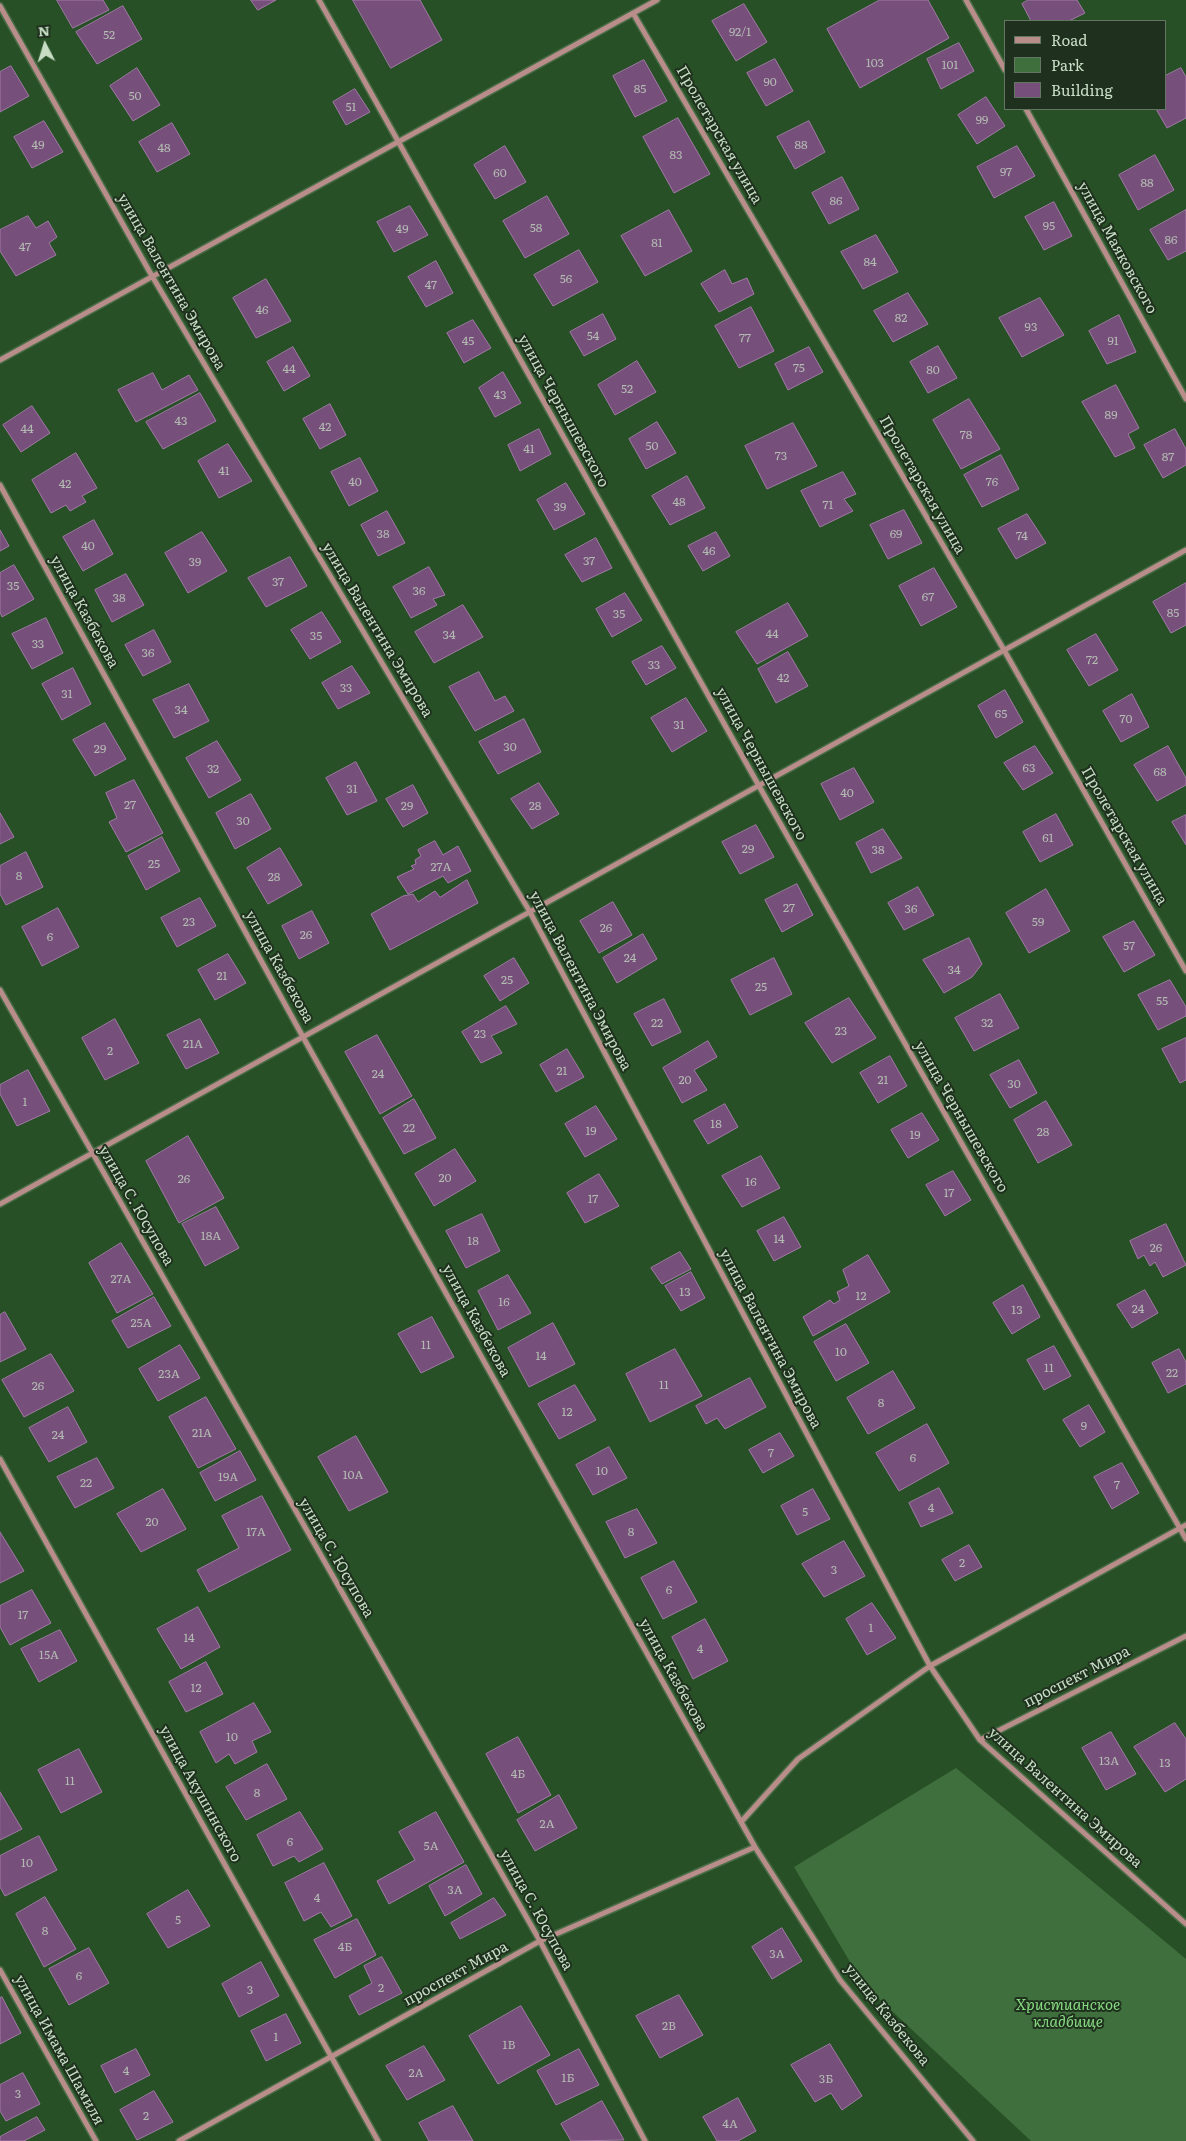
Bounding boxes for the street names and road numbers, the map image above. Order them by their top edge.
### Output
street label: Пролетарская улица [672,63,766,207]
street label: улица Маяковского [1073,179,1161,317]
street label: улица Валентина Эмирова [113,191,229,373]
street label: улица Чернышевского [513,331,613,491]
street label: Пролетарская улица [875,413,969,557]
street label: улица Валентина Эмирова [318,539,436,721]
street label: улица Казбекова [46,553,122,671]
street label: улица Чернышевского [711,684,811,844]
street label: Пролетарская улица [1077,764,1171,908]
street label: улица Валентина Эмирова [525,888,635,1074]
street label: улица Казбекова [241,908,317,1026]
street label: улица Чернышевского [910,1038,1012,1196]
street label: улица С. Юсупова [94,1143,178,1269]
street label: улица Валентина Эмирова [715,1246,825,1432]
street label: улица Казбекова [438,1262,514,1380]
street label: улица С. Юсупова [294,1495,378,1621]
street label: улица Казбекова [635,1616,711,1734]
street label: проспект Мира [1021,1642,1133,1712]
street label: улица Акушинского [155,1723,245,1865]
street label: улица Валентина Эмирова [984,1724,1146,1872]
street label: улица С. Юсупова [495,1846,577,1974]
street label: проспект Мира [401,1938,511,2010]
street label: улица Казбекова [840,1960,934,2070]
street label: улица Имама Шамиля [10,1972,108,2128]

